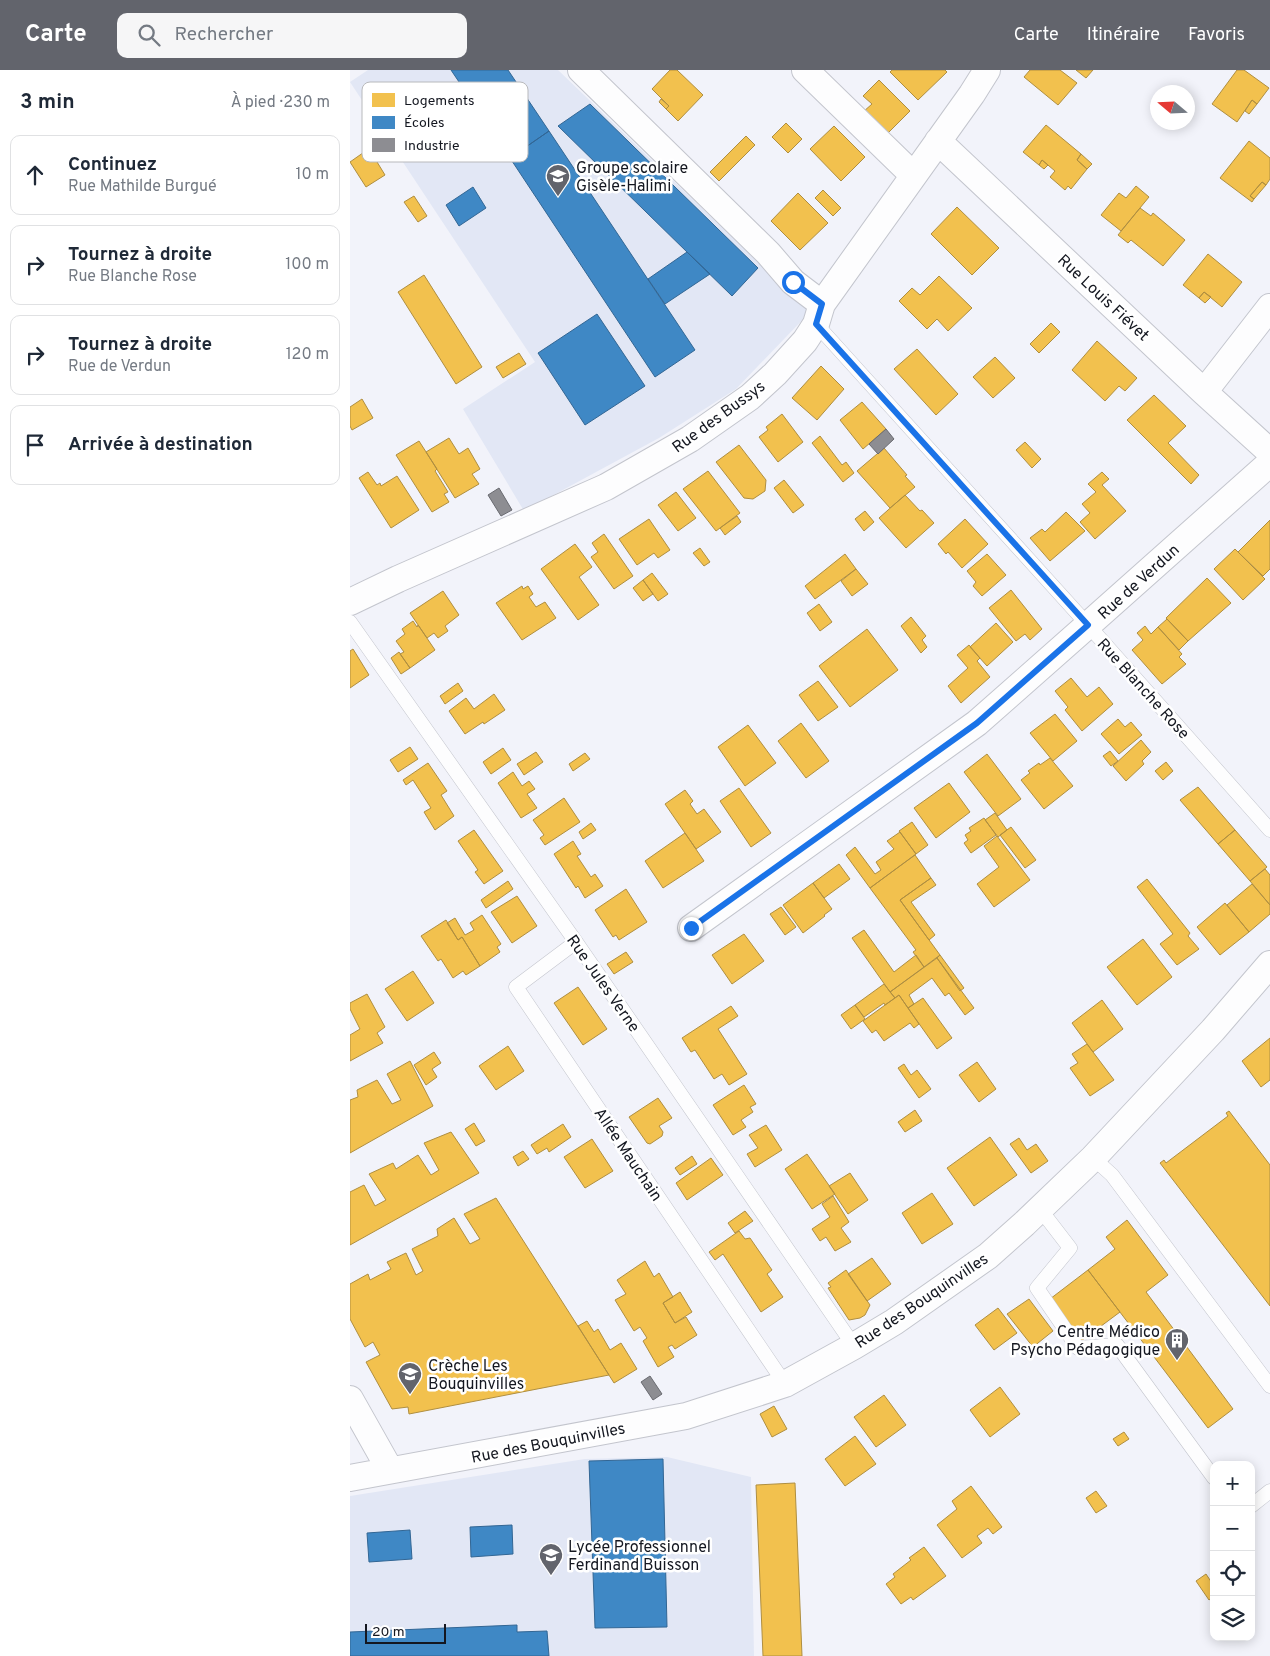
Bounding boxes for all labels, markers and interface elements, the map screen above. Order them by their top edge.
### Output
search box [117,13,467,58]
text: Carte [25,20,87,50]
icon: search [135,21,163,49]
text: Rechercher [175,23,273,47]
text: Carte [1014,24,1059,47]
text: Itinéraire [1087,24,1160,47]
text: Favoris [1188,24,1245,47]
legend [362,82,528,162]
north arrow [1150,85,1195,130]
text: 3 min [20,89,75,116]
text: À pied · 230 m [231,93,330,113]
text: Logements [404,93,475,110]
text: Écoles [404,114,444,132]
text: Industrie [404,138,459,155]
text: Continuez [68,153,157,177]
place label: Groupe scolaire Gisèle-Halimi [576,159,688,197]
icon: ahead [21,161,49,189]
school or university icon: Groupe scolaire Gisèle-Halimi [545,163,571,197]
text: 10 m [295,165,329,185]
text: Rue Mathilde Burgué [68,177,217,197]
text: Tournez à droite [68,243,212,267]
icon: right [21,251,49,279]
street label: Rue Louis Fiévet [1053,251,1153,346]
text: 100 m [285,255,329,275]
text: Rue Blanche Rose [68,267,197,287]
route start [782,271,805,294]
text: Tournez à droite [68,333,212,357]
icon: right [21,341,49,369]
text: 120 m [286,345,329,365]
text: Rue de Verdun [68,357,171,377]
street label: Rue des Bussys [669,377,770,458]
icon: arrive [21,431,49,459]
text: Arrivée à destination [68,433,253,457]
street label: Rue de Verdun [1094,541,1184,624]
street label: Rue Blanche Rose [1092,635,1193,744]
route end [680,917,703,940]
street label: Rue Jules Verne [561,932,643,1037]
street label: Allée Mauchain [589,1105,666,1206]
street label: Rue des Bouquinvilles [852,1250,993,1354]
place label: Centre Médico Psycho Pédagogique [1010,1323,1160,1361]
building icon: Centre Médico Psycho Pédagogique [1164,1327,1190,1361]
place label: Crèche Les Bouquinvilles [428,1357,524,1395]
school or university icon: Crèche Les Bouquinvilles [397,1361,423,1395]
street label: Rue des Bouquinvilles [470,1419,627,1469]
map controls [1210,1461,1255,1641]
button: + [1210,1461,1255,1506]
button: − [1210,1506,1255,1551]
place label: Lycée Professionnel Ferdinand Buisson [568,1538,711,1576]
school or university icon: Lycée Professionnel Ferdinand Buisson [538,1542,564,1576]
button: locate [1210,1551,1255,1596]
button: layers [1210,1596,1255,1641]
scale bar [365,1621,446,1644]
text: 20 m [372,1624,405,1641]

